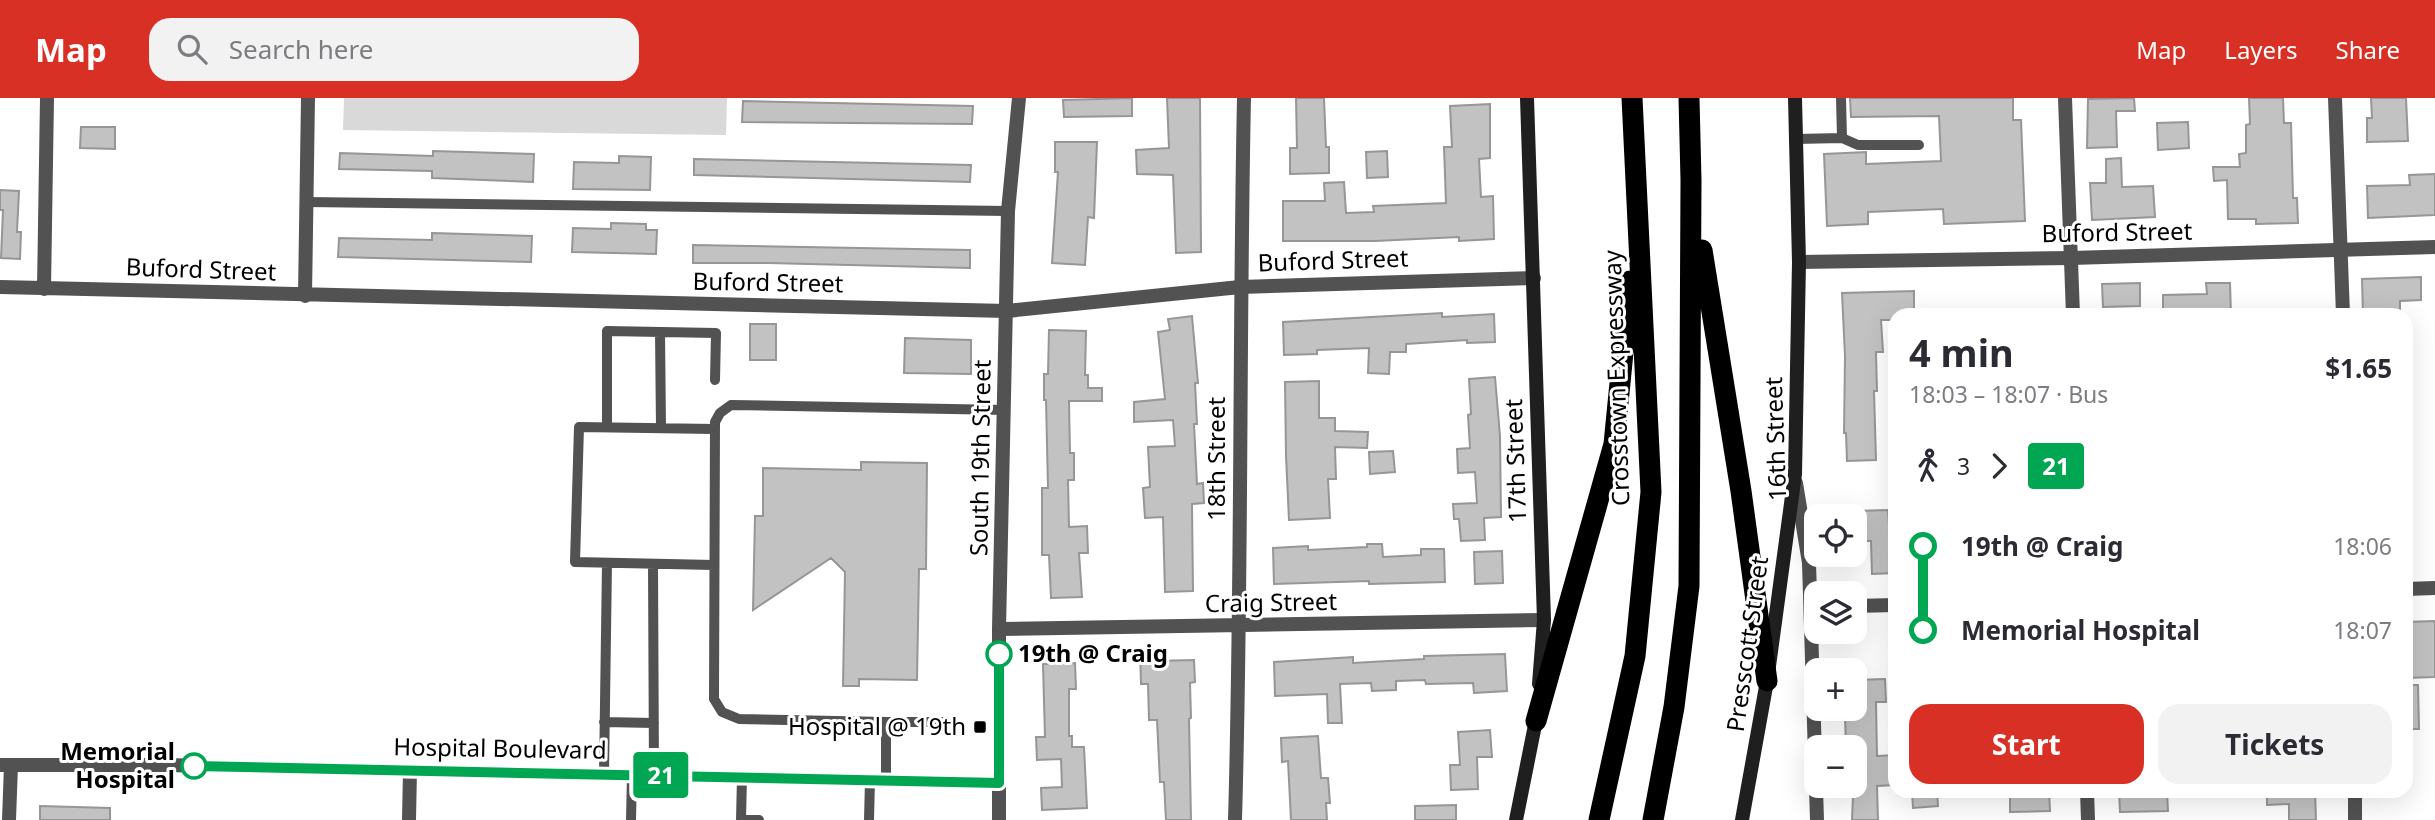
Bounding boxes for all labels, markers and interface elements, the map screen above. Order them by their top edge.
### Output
search box [149,18,639,81]
text: Map [35,27,107,72]
icon: search [173,30,211,68]
text: Search here [229,31,373,67]
text: Map [2136,33,2186,66]
text: Layers [2224,33,2298,66]
text: Share [2336,33,2400,66]
street label: Buford Street [2041,214,2193,249]
street label: Buford Street [1257,240,1409,279]
street label: Buford Street [125,249,277,288]
street label: Crosstown Expressway [1595,249,1636,507]
street label: Buford Street [692,264,844,299]
text: 4 min [1909,326,2014,378]
text: $1.65 [2325,350,2392,386]
street label: South 19th Street [961,359,998,556]
street label: 16th Street [1756,376,1793,502]
text: 18:03 – 18:07 · Bus [1909,378,2108,410]
street label: 18th Street [1199,397,1232,521]
street label: 17th Street [1496,398,1533,524]
icon: walk [1909,447,1947,485]
icon: forward [1980,447,2018,485]
text: 21 [2042,449,2070,482]
text: 3 [1957,450,1970,482]
map controls [1804,504,1867,798]
button: locate [1804,504,1867,567]
text: 19th @ Craig [1961,528,2123,564]
text: 18:06 [2333,530,2392,562]
street label: Presscott Street [1718,553,1775,734]
button: layers [1804,581,1867,644]
street label: Craig Street [1205,584,1338,619]
text: Memorial Hospital [1961,612,2200,648]
text: 18:07 [2333,614,2392,646]
place label: 19th @ Craig [1018,636,1168,669]
marker: 19th @ Craig [986,641,1012,667]
button: + [1804,658,1867,721]
button: Start [1909,704,2144,784]
button: Tickets [2158,704,2392,784]
place label: Hospital @ 19th [788,709,966,742]
marker: Hospital @ 19th [972,719,988,735]
street label: Hospital Boulevard [393,729,607,766]
place label: Memorial Hospital [60,734,175,795]
button: − [1804,735,1867,798]
line badge: 21 [630,752,692,798]
marker: Memorial Hospital [181,753,207,779]
text: 21 [647,758,675,791]

